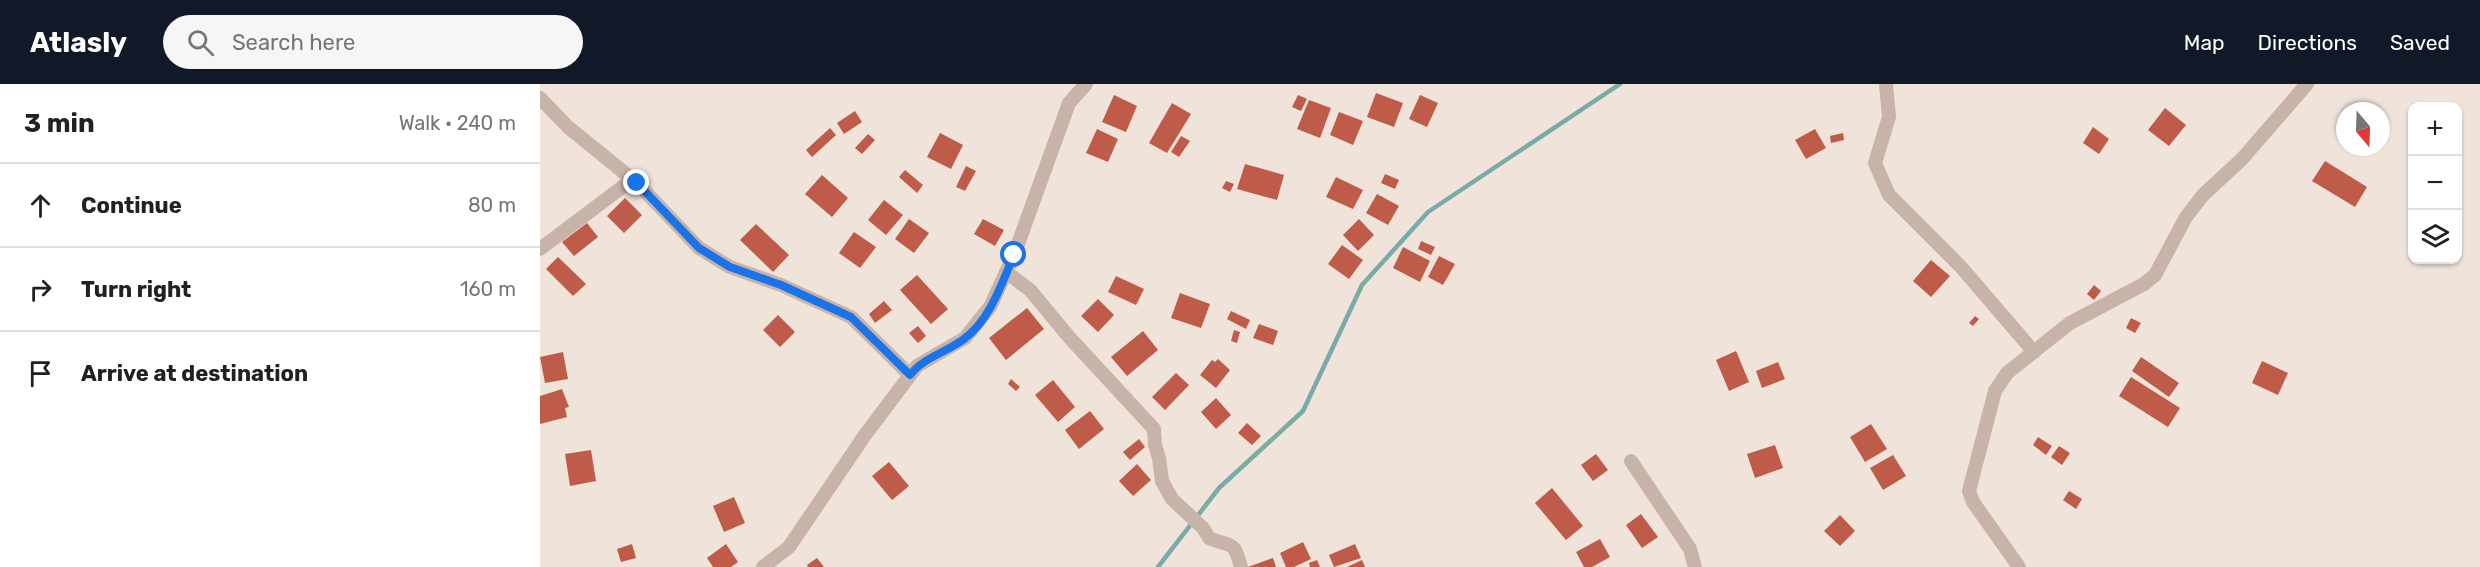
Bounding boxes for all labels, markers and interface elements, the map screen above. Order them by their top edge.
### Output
search box [163,15,583,69]
text: Atlasly [30,26,127,59]
icon: search [184,26,217,59]
text: Search here [232,29,355,56]
text: Map [2184,30,2225,55]
text: Directions [2258,30,2357,55]
text: Saved [2390,30,2450,55]
north arrow [2336,102,2390,156]
map controls [2408,102,2462,264]
button: + [2408,102,2462,156]
text: 3 min [24,108,95,139]
text: Walk · 240 m [399,111,516,135]
button: − [2408,156,2462,210]
route end [623,169,649,195]
icon: ahead [24,189,57,222]
text: Continue [81,192,182,219]
text: 80 m [468,193,516,217]
button: layers [2408,210,2462,264]
route start [1000,241,1026,267]
icon: right [24,273,57,306]
text: Turn right [81,276,191,303]
text: 160 m [460,277,516,301]
icon: arrive [24,357,57,390]
text: Arrive at destination [81,360,308,387]

